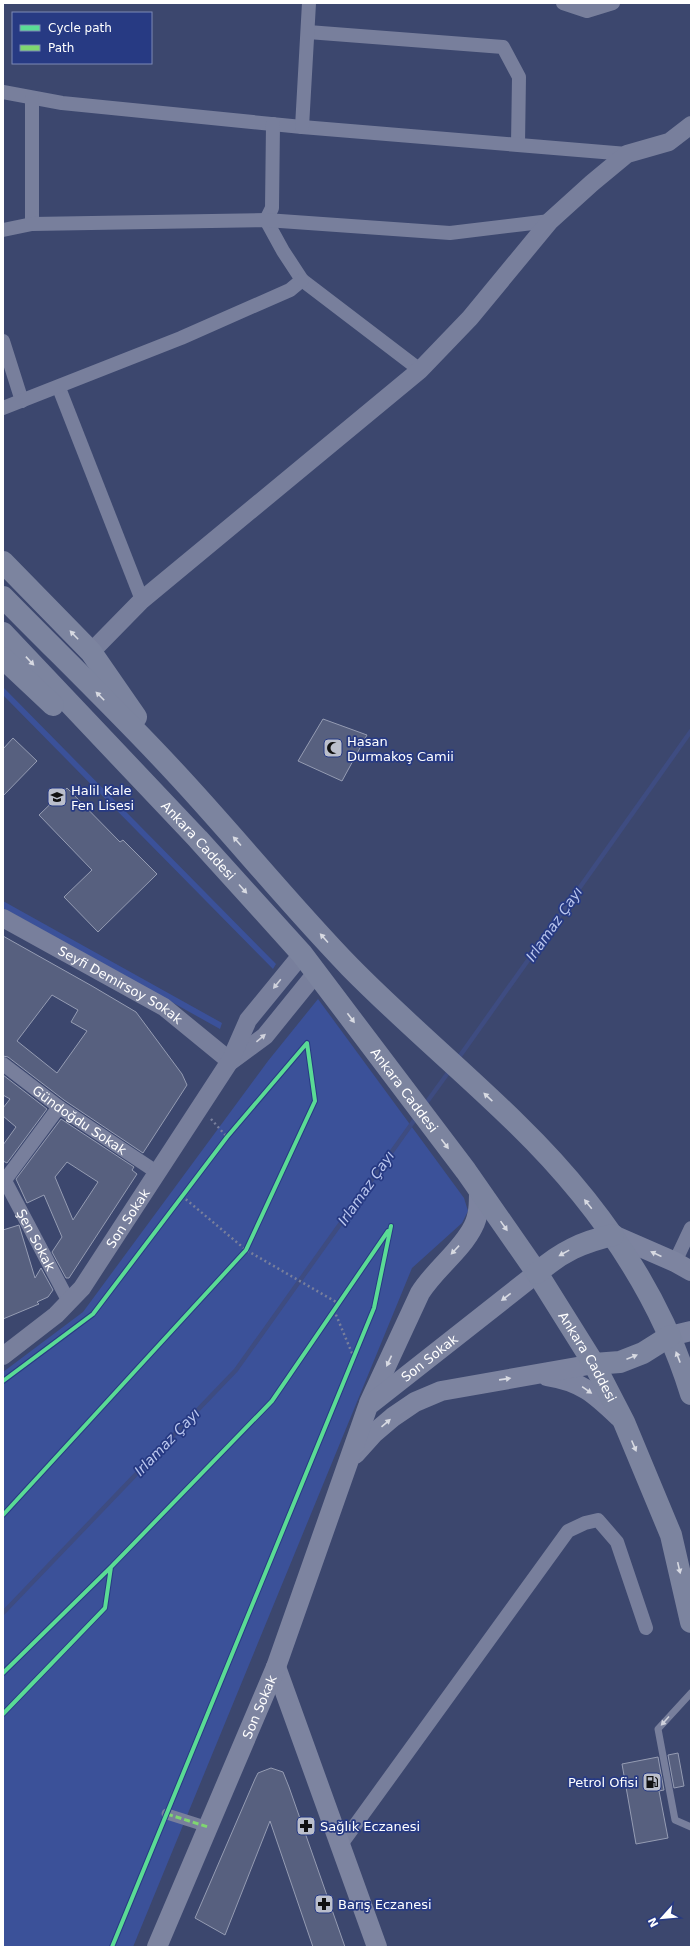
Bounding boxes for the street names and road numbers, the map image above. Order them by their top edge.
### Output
street label: Ankara Caddesi [158,798,238,883]
street label: Seyfi Demirsoy Sokak [55,943,186,1027]
street label: Ankara Caddesi [368,1045,441,1135]
street label: Gündoğdu Sokak [30,1083,130,1158]
street label: Son Sokak [103,1185,153,1251]
street label: Şen Sokak [13,1207,58,1274]
street label: Ankara Caddesi [555,1309,619,1405]
street label: Son Sokak [398,1331,461,1385]
street label: Son Sokak [239,1672,280,1741]

